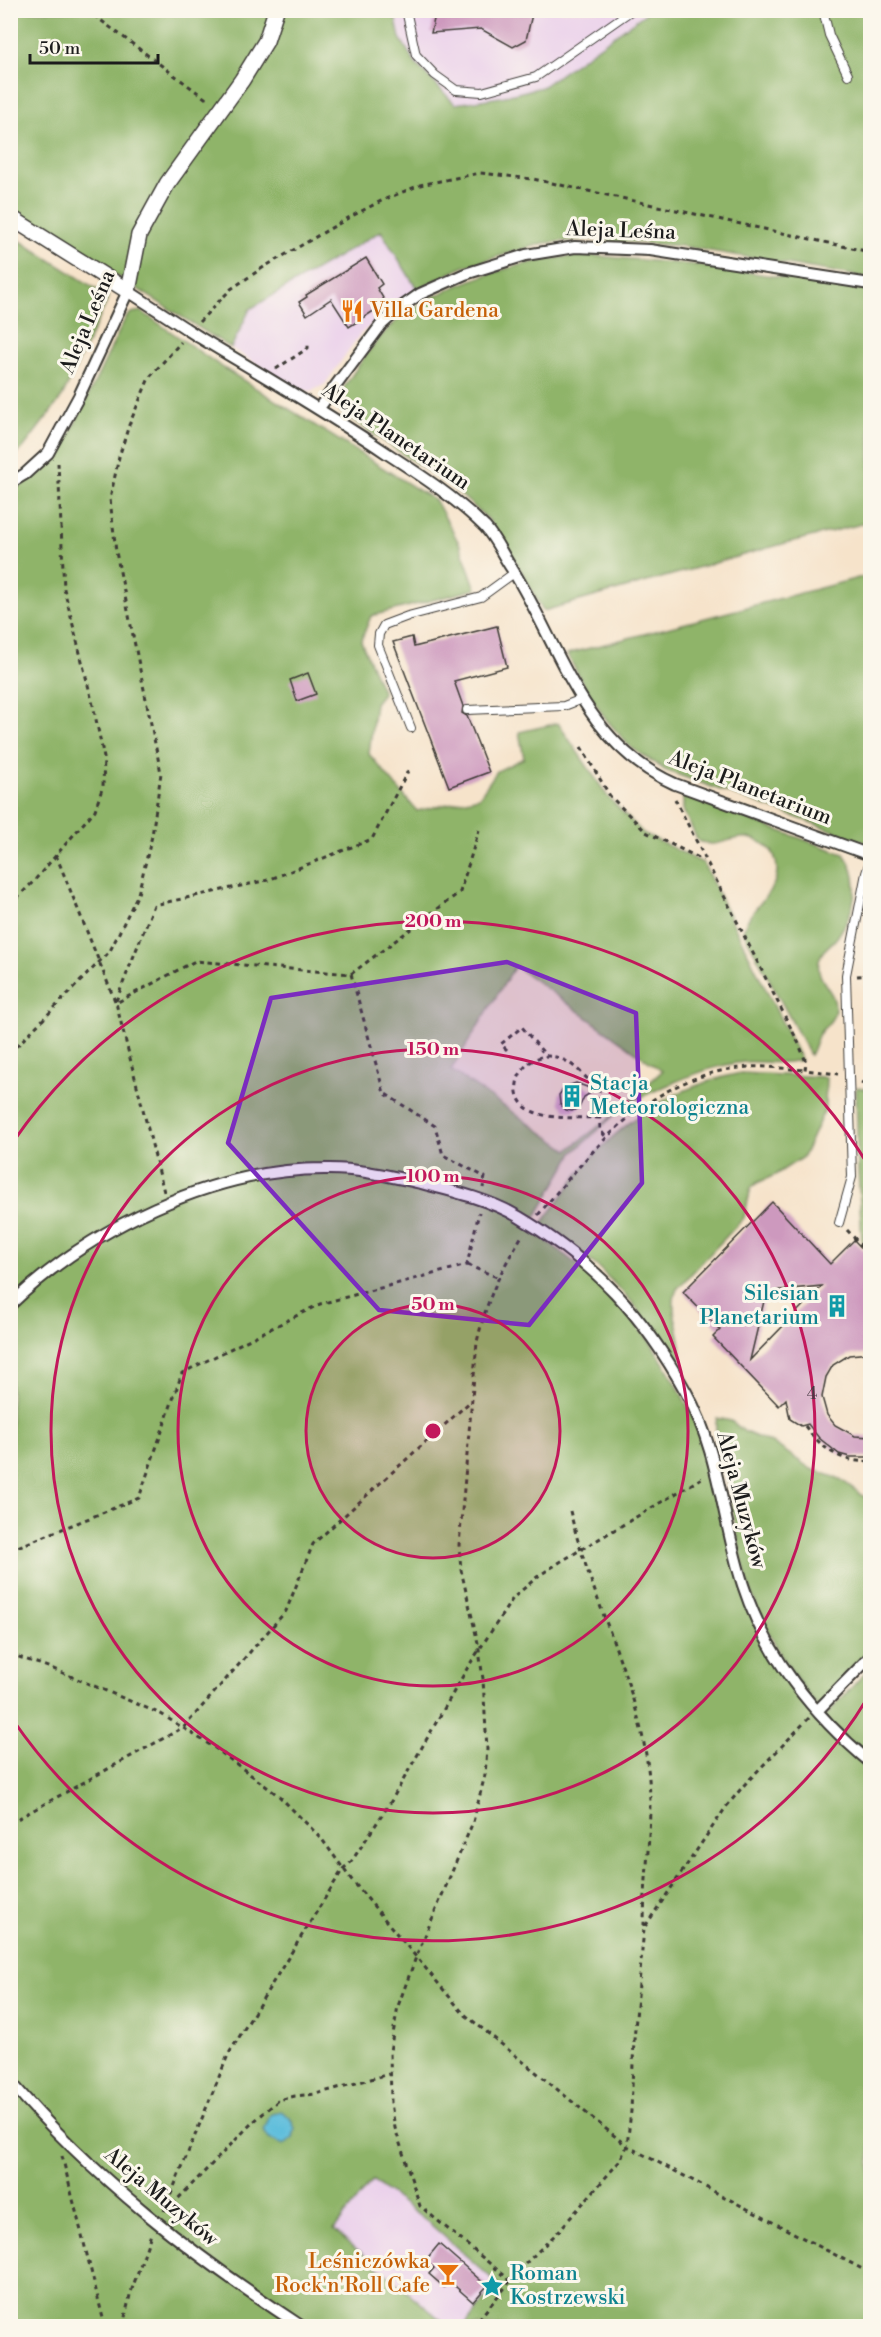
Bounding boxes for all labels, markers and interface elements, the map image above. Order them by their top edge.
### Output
scale bar [30,27,158,65]
text: 50 m [39,37,81,60]
street label: Aleja Leśna [565,216,677,246]
street label: Aleja Leśna [54,266,122,379]
restaurant icon: Villa Gardena [339,298,365,324]
place label: Villa Gardena [369,298,499,324]
street label: Aleja Planetarium [316,377,475,496]
street label: Aleja Planetarium [664,745,835,831]
text: 200 m [405,910,462,933]
text: 150 m [407,1038,460,1061]
place label: Stacja Meteorologiczna [590,1071,749,1121]
building icon: Stacja Meteorologiczna [559,1083,585,1109]
text: 100 m [406,1165,460,1188]
place label: Silesian Planetarium [699,1281,819,1331]
text: 50 m [411,1293,455,1316]
building icon: Silesian Planetarium [824,1293,850,1319]
house number: 4 [807,1382,818,1405]
centre of rings [423,1421,443,1441]
street label: Aleja Muzyków [710,1428,772,1572]
street label: Aleja Muzyków [98,2141,224,2252]
place label: Leśniczówka Rock'n'Roll Cafe [275,2249,430,2299]
bar icon: Leśniczówka Rock'n'Roll Cafe [435,2261,461,2287]
place label: Roman Kostrzewski [510,2261,625,2311]
place icon: Roman Kostrzewski [479,2273,505,2299]

